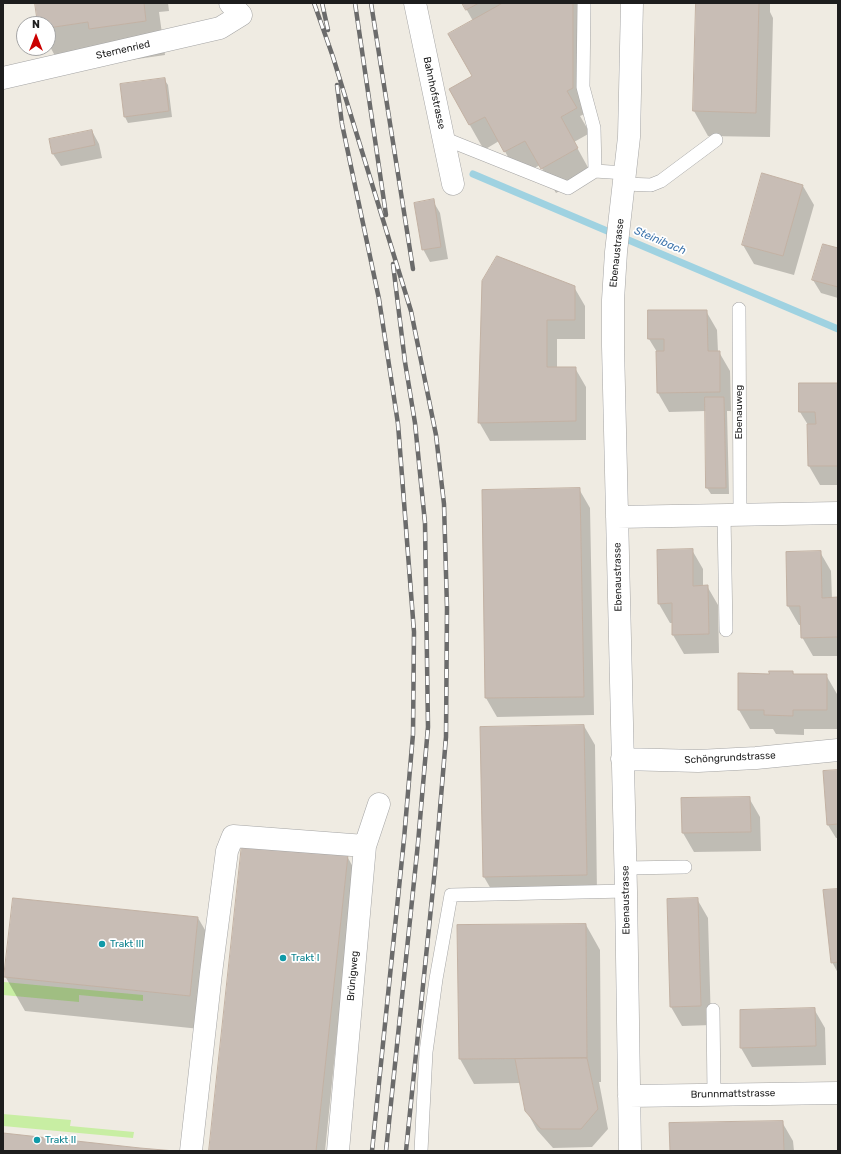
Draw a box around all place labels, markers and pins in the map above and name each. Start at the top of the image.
place label: Trakt III [110,938,144,950]
marker: Trakt III [97,939,107,949]
place label: Trakt I [291,952,319,964]
marker: Trakt I [278,953,288,963]
place label: Trakt II [45,1134,76,1146]
marker: Trakt II [32,1135,42,1145]

